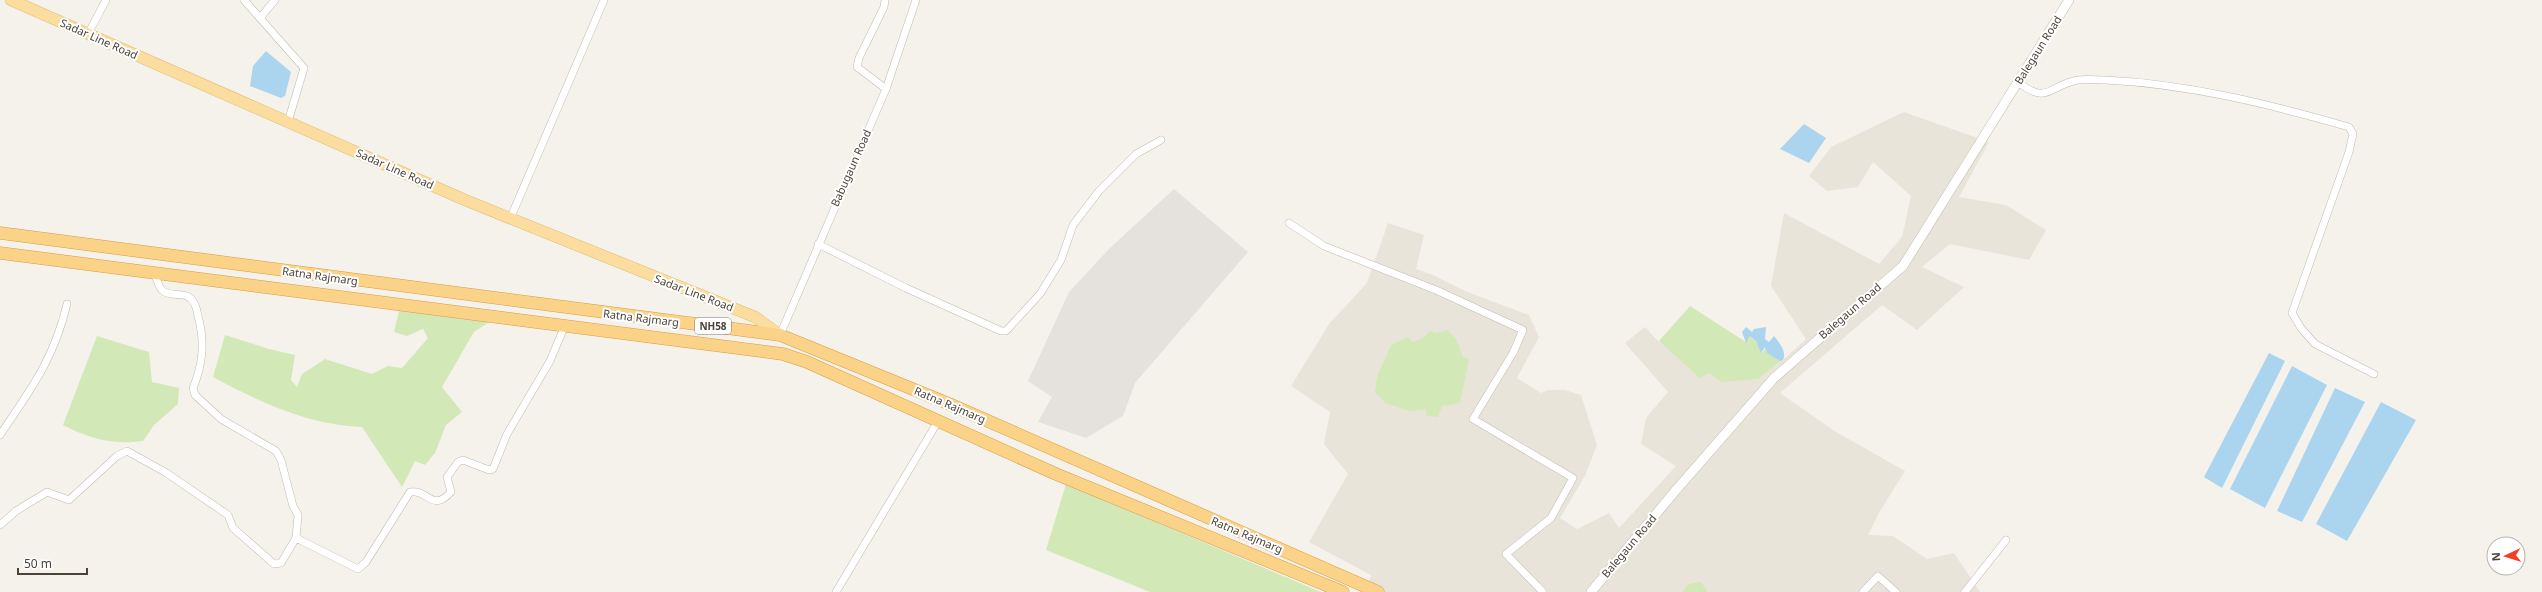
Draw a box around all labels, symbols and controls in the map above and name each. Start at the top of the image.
street label: Balegaun Road [2010,13,2065,87]
street label: Sadar Line Road [58,15,140,62]
street label: Babugaun Road [827,127,874,209]
street label: Sadar Line Road [354,145,436,192]
street label: Ratna Rajmarg [281,263,359,288]
street label: Sadar Line Road [653,271,736,314]
street label: Balegaun Road [1815,279,1884,342]
street label: Ratna Rajmarg [602,305,680,330]
road number: NH58 [695,318,731,334]
street label: Ratna Rajmarg [912,383,988,426]
street label: Balegaun Road [1598,511,1659,580]
street label: Ratna Rajmarg [1209,513,1285,556]
north arrow [2486,536,2526,576]
scale bar [18,550,87,576]
text: N [2488,552,2503,562]
text: 50 m [24,555,52,572]

